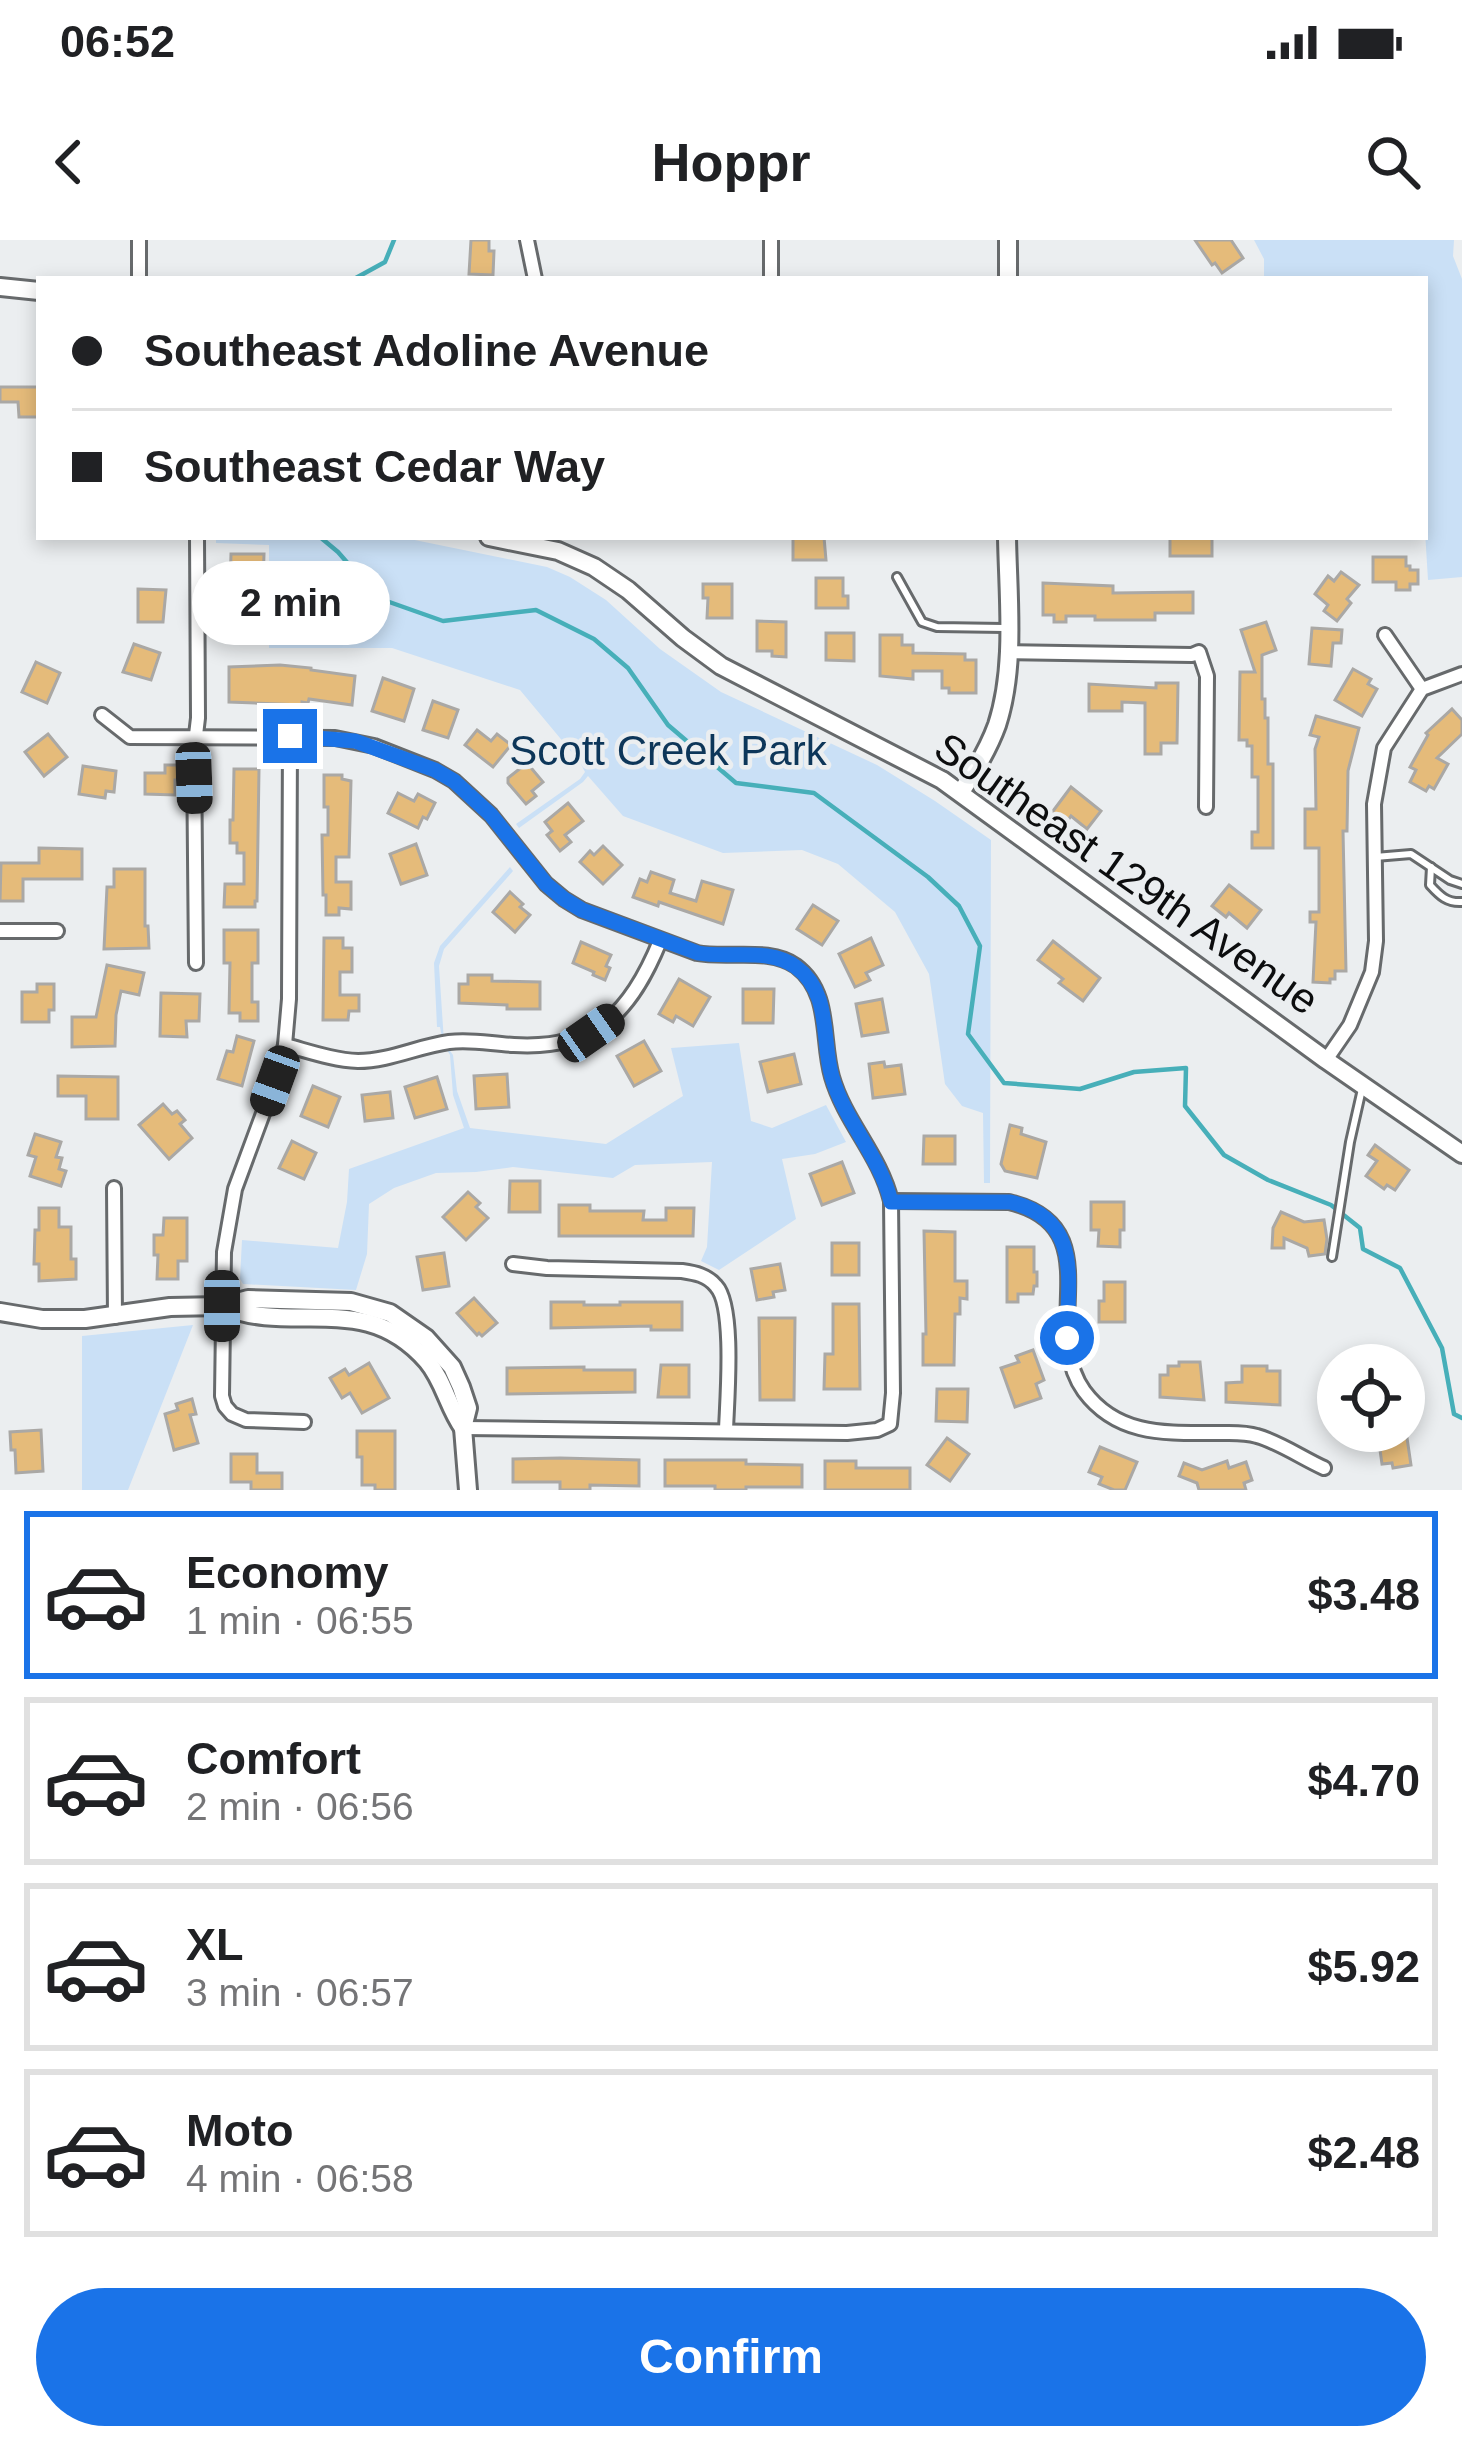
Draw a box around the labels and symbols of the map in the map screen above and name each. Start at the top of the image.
callout: 2 min [191,562,389,646]
route end [263,709,317,763]
street label: Southeast 129th Avenue [926,723,1327,1024]
park label: Scott Creek Park [509,727,828,774]
car [175,741,213,815]
car [551,998,631,1068]
car [246,1041,304,1121]
car [204,1270,240,1342]
route start [1040,1311,1094,1365]

